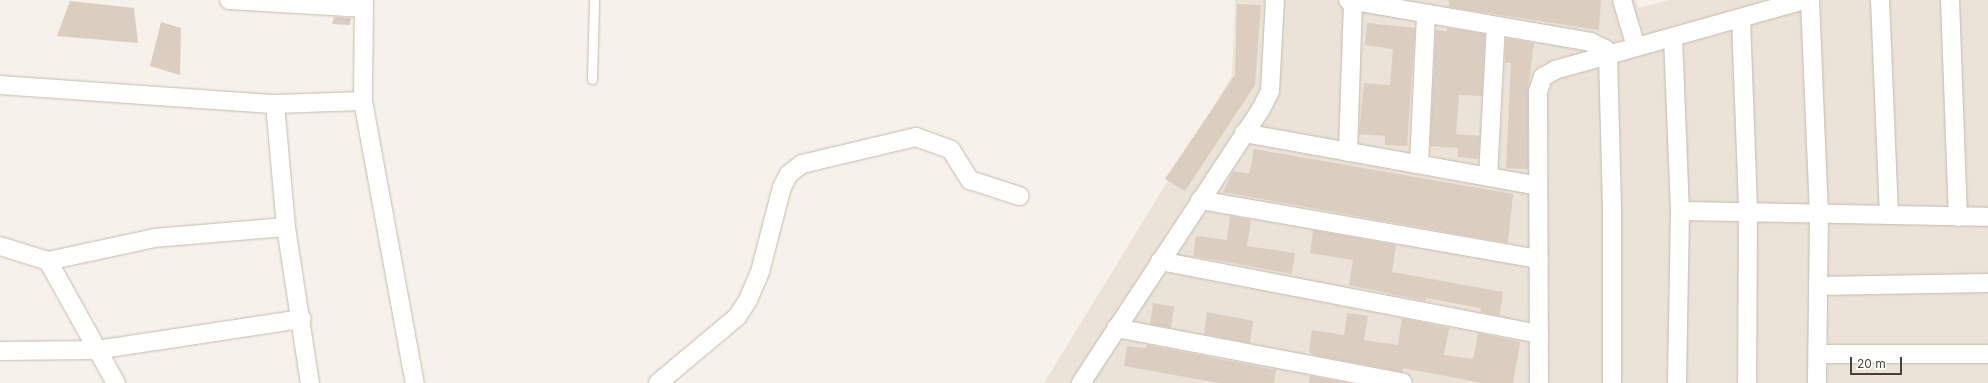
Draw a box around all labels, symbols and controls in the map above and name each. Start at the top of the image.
scale bar [1852,349,1904,375]
text: 20 m [1857,356,1886,371]

